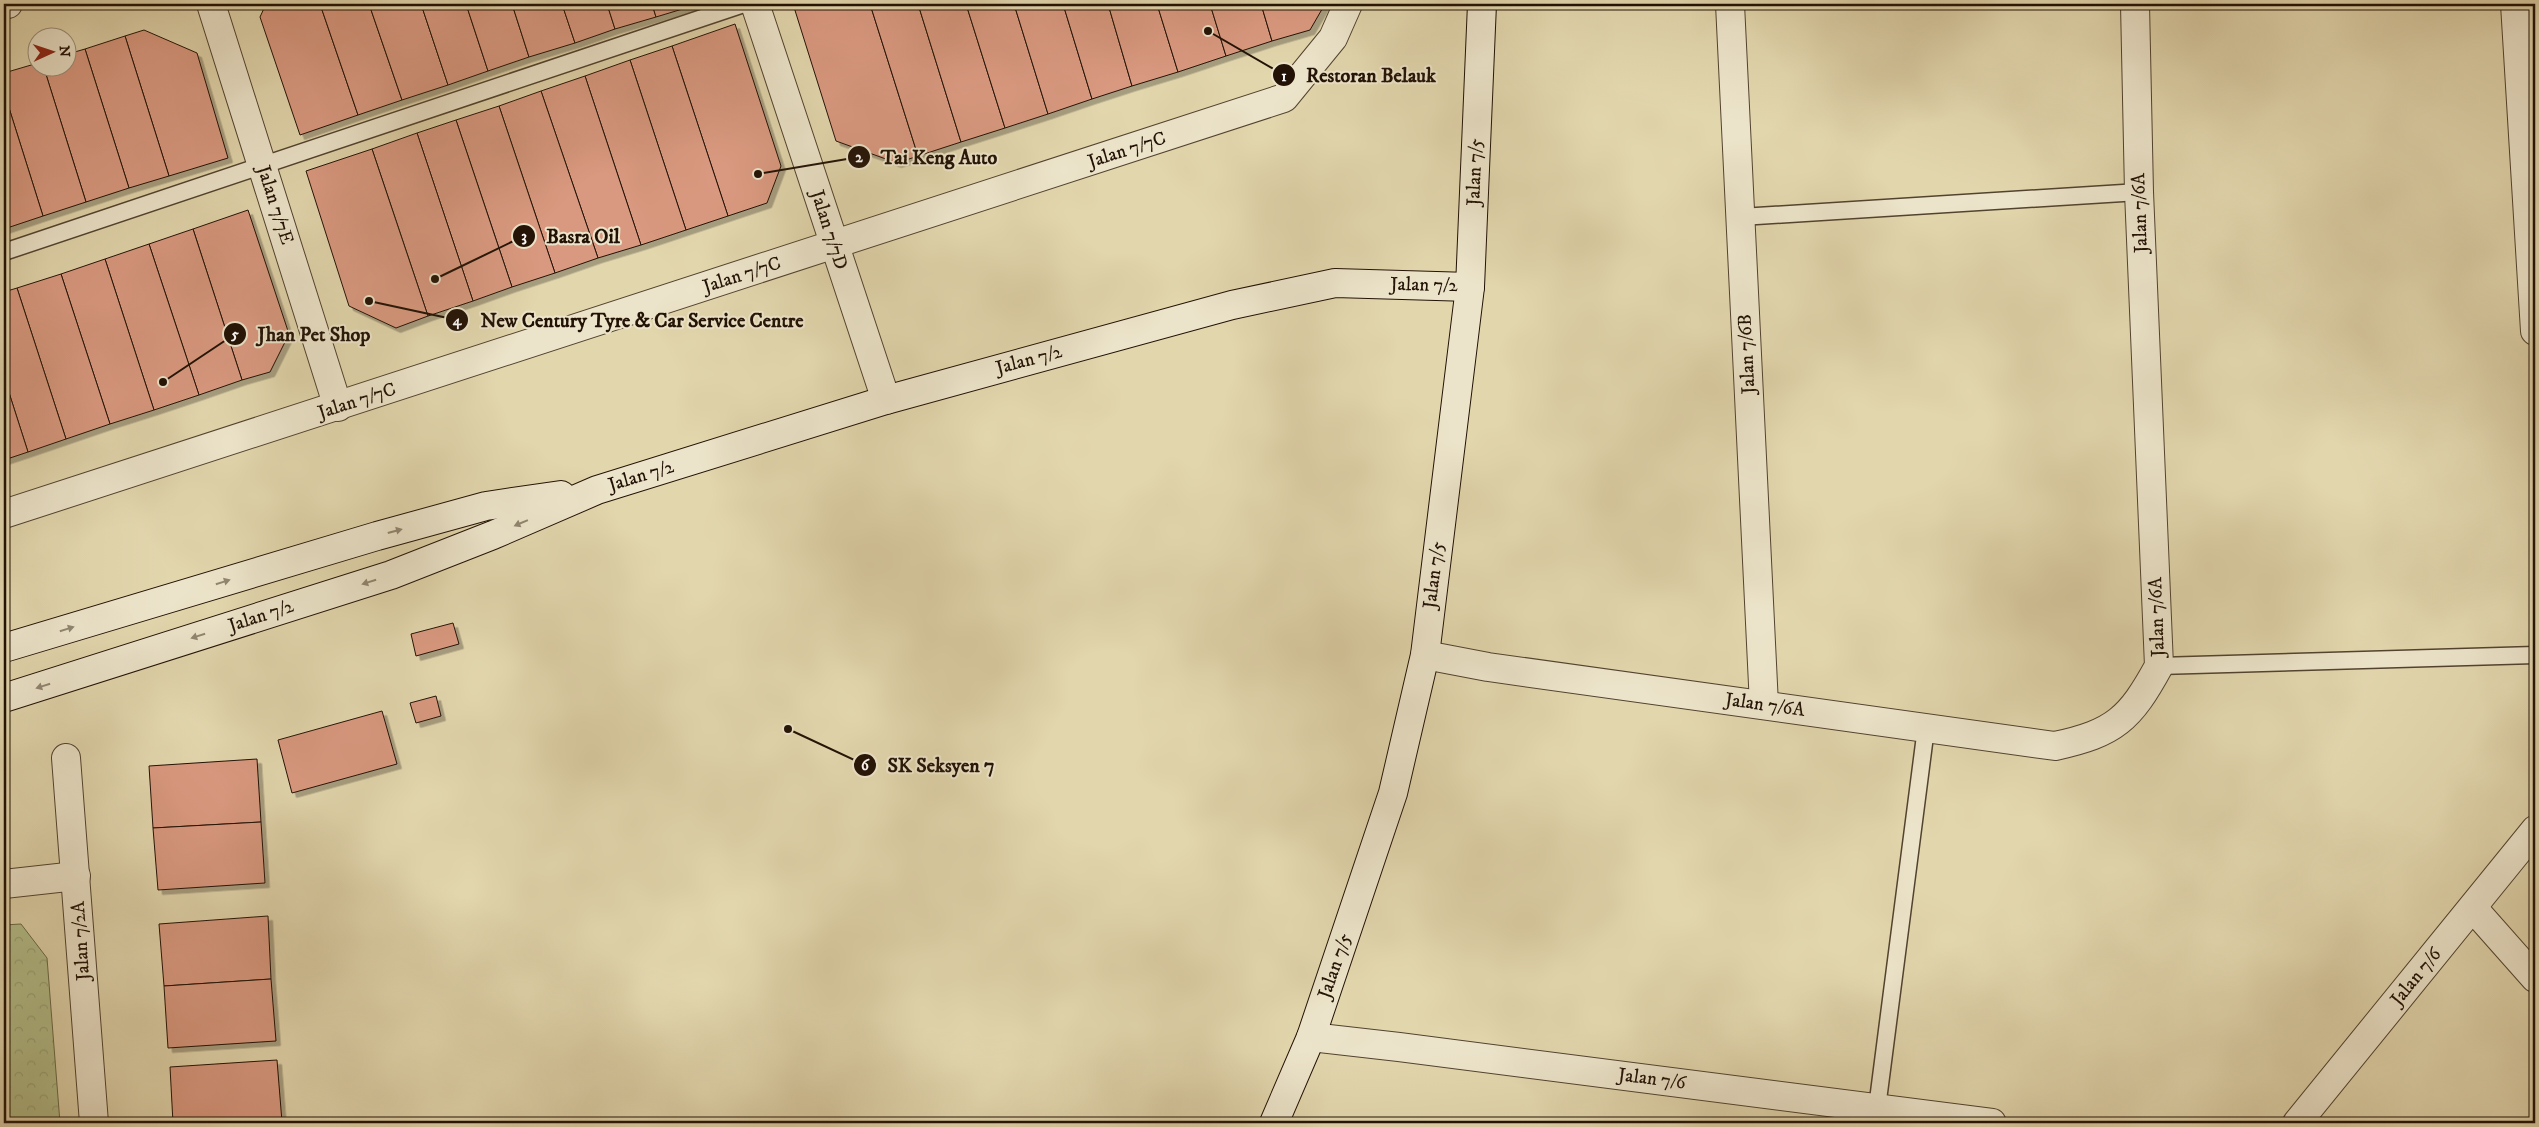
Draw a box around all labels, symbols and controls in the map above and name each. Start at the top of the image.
north arrow [28,28,78,78]
text: N [55,45,73,58]
callout: Restoran Belauk [1271,58,1446,93]
text: Restoran Belauk [1306,64,1437,89]
text: 1 [1281,67,1287,86]
street label: Jalan 7/7C [1083,127,1169,174]
street label: Jalan 7/5 [1462,137,1488,208]
callout: Tai Keng Auto [846,139,1007,174]
text: Tai Keng Auto [880,146,997,171]
text: 2 [855,148,863,167]
street label: Jalan 7/7E [251,161,299,247]
street label: Jalan 7/6A [2127,172,2153,255]
street label: Jalan 7/7D [805,185,853,273]
callout: Basra Oil [512,218,630,253]
text: Basra Oil [546,225,621,250]
text: 3 [521,227,527,246]
street label: Jalan 7/7C [698,252,784,299]
street label: Jalan 7/2 [1388,273,1459,297]
callout: New Century Tyre & Car Service Centre [445,302,813,337]
text: New Century Tyre & Car Service Centre [480,309,804,334]
text: 4 [452,311,463,330]
street label: Jalan 7/6B [1733,313,1761,397]
callout: Jhan Pet Shop [222,317,380,352]
text: Jhan Pet Shop [256,323,370,348]
text: 5 [230,325,239,344]
street label: Jalan 7/2 [992,340,1065,380]
street label: Jalan 7/7C [313,378,399,425]
street label: Jalan 7/2 [603,455,677,497]
one-way arrow [514,520,528,528]
one-way arrow [388,526,403,534]
street label: Jalan 7/5 [1418,540,1450,612]
street label: Jalan 7/6A [2144,576,2170,659]
one-way arrow [215,577,230,585]
one-way arrow [361,578,376,586]
street label: Jalan 7/2 [223,594,297,638]
one-way arrow [60,624,75,632]
one-way arrow [190,633,205,641]
one-way arrow [35,682,50,690]
street label: Jalan 7/6A [1722,688,1807,722]
callout: SK Seksyen 7 [853,748,1005,783]
text: SK Seksyen 7 [887,754,995,779]
text: 6 [861,756,870,775]
street label: Jalan 7/2A [67,900,95,983]
street label: Jalan 7/5 [1312,930,1357,1004]
street label: Jalan 7/6 [2384,942,2447,1012]
street label: Jalan 7/6 [1615,1063,1688,1095]

